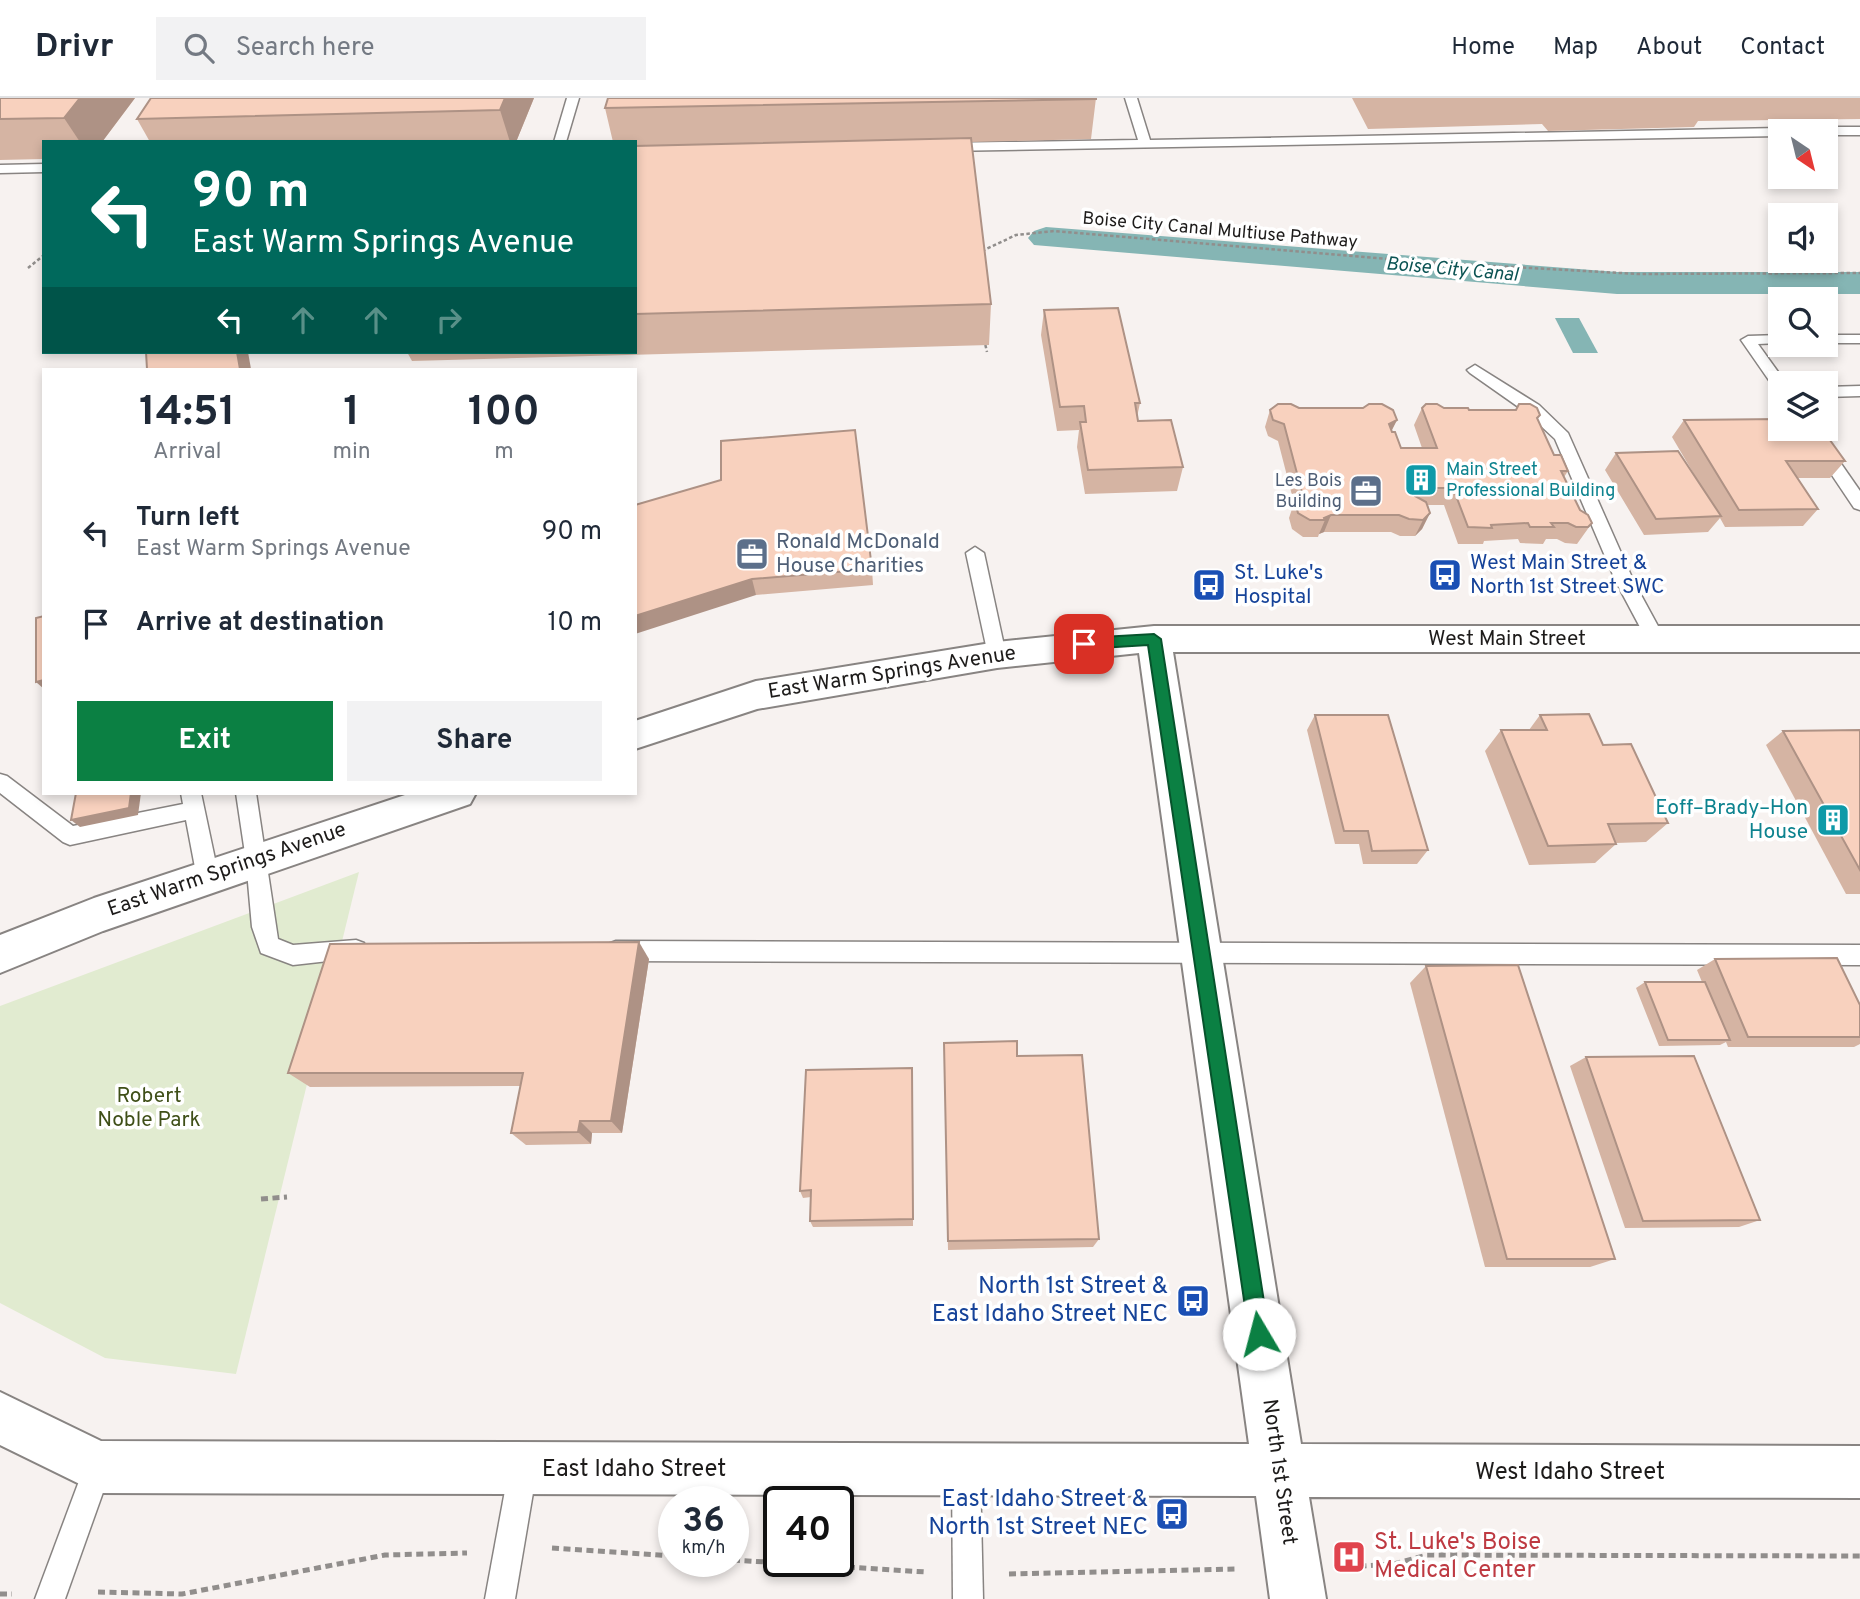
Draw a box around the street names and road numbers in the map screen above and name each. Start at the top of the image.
street label: Boise City Canal Multiuse Pathway [1081,208,1359,254]
street label: West Main Street [1428,626,1586,653]
street label: East Warm Springs Avenue [766,640,1018,706]
street label: East Warm Springs Avenue [104,816,350,924]
street label: North 1st Street [1255,1397,1303,1547]
street label: East Idaho Street [542,1455,726,1485]
street label: West Idaho Street [1475,1458,1665,1488]

